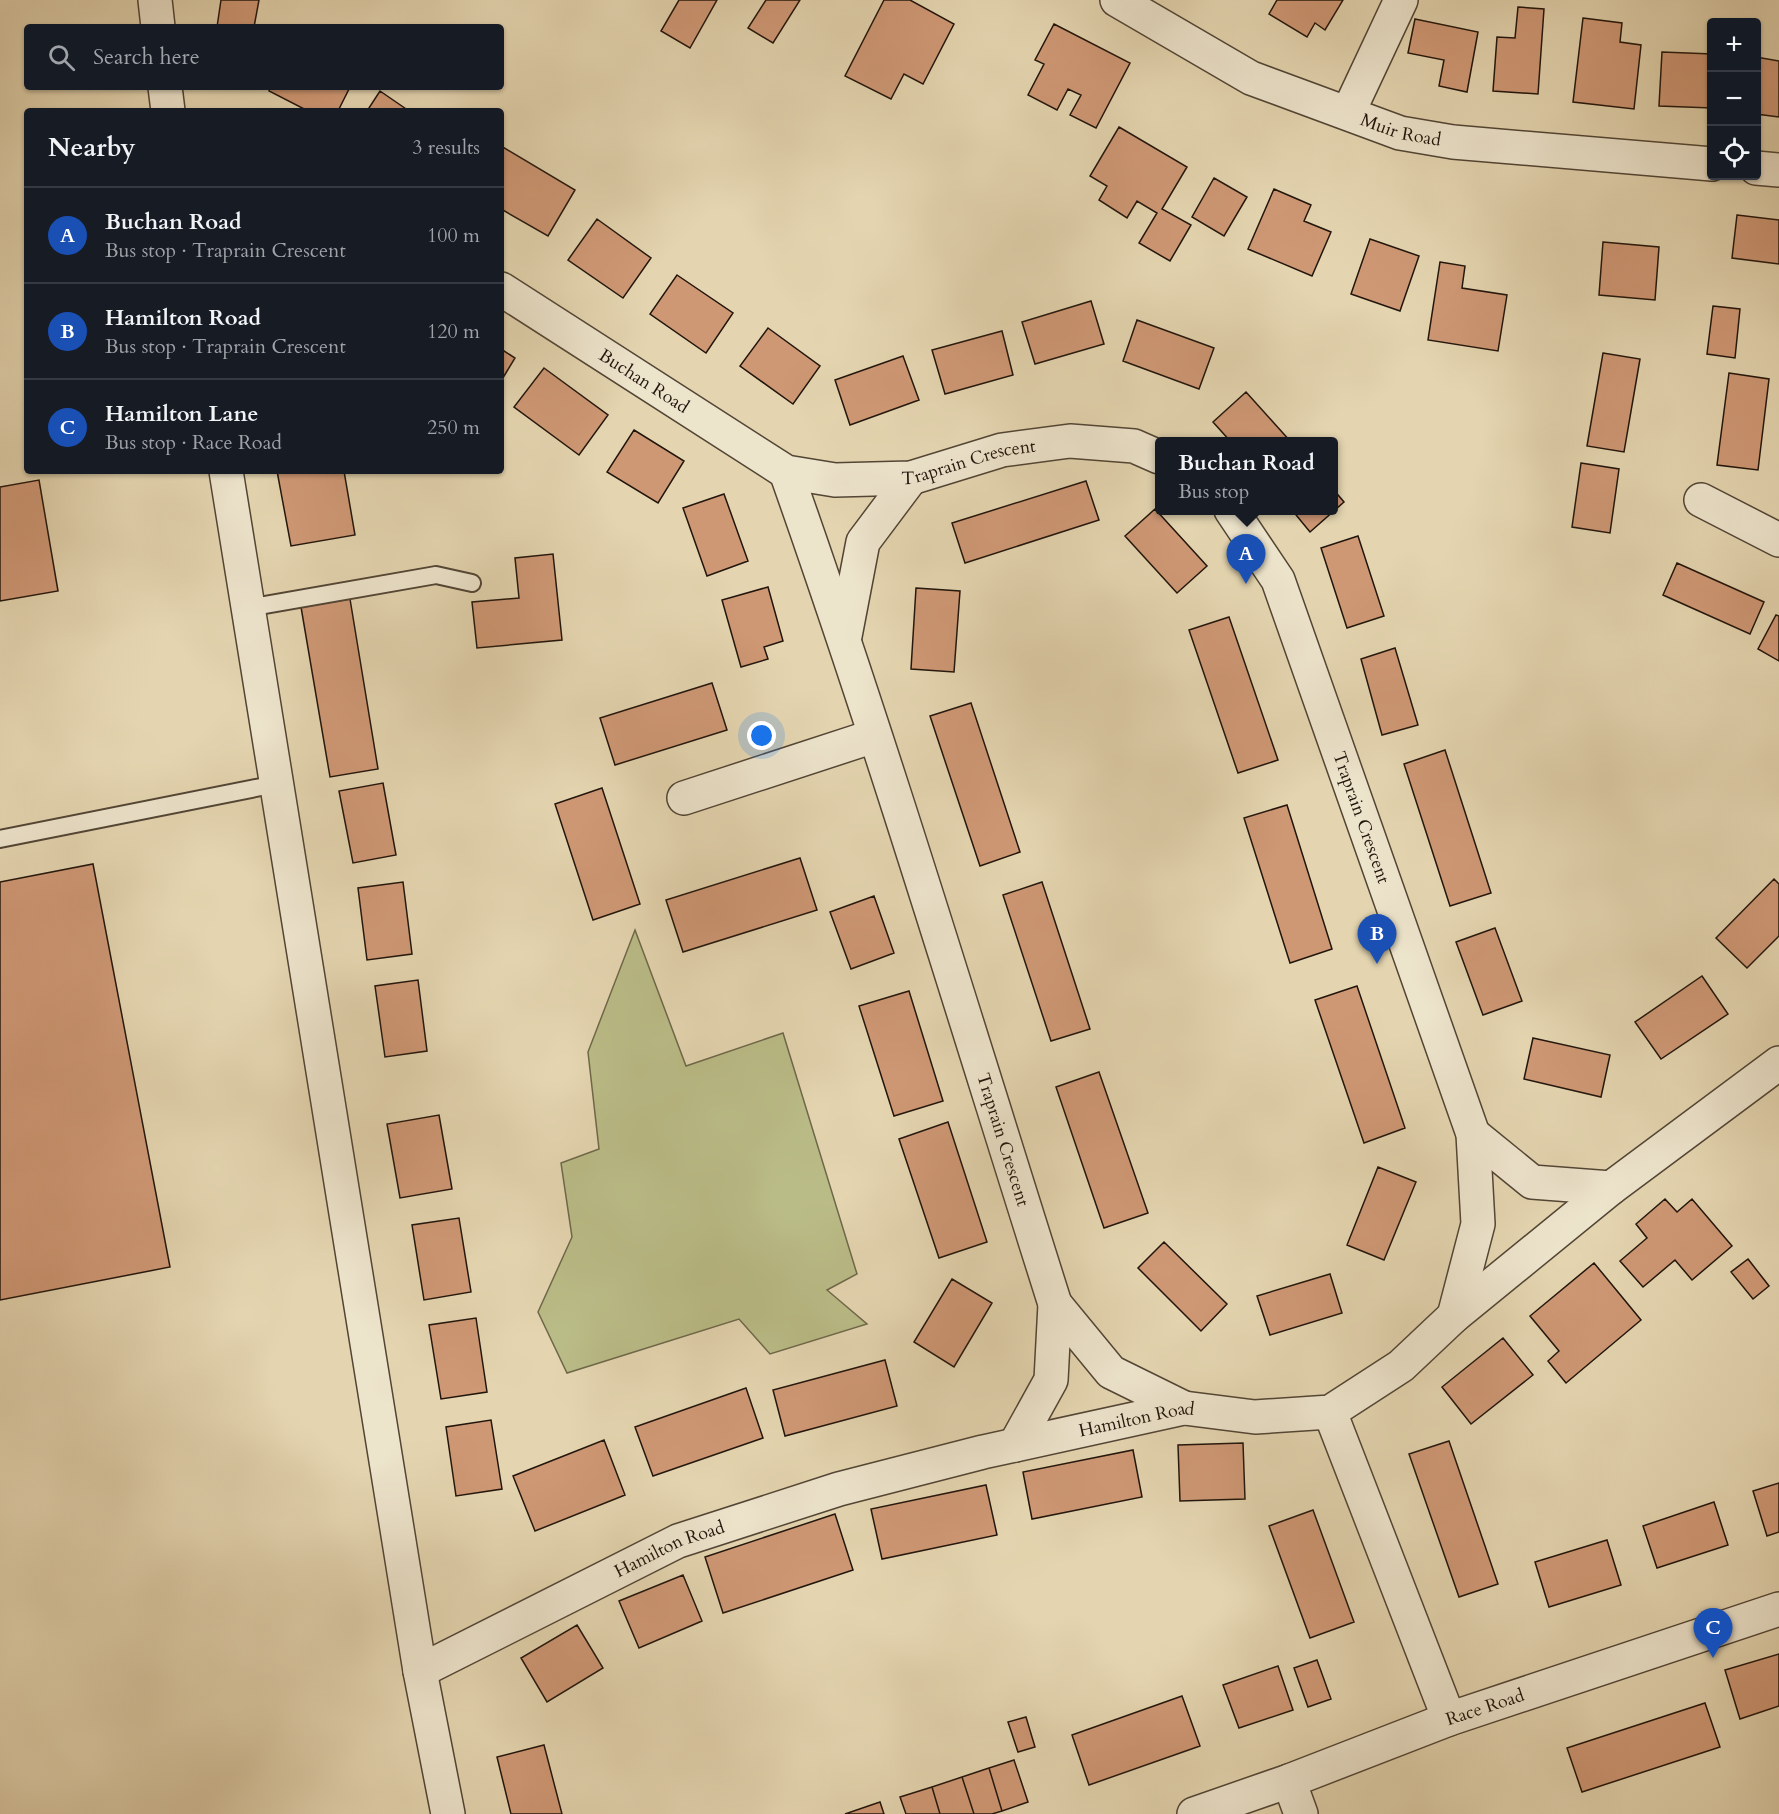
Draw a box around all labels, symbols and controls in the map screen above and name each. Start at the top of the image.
map controls [1707,18,1761,180]
button: + [1707,18,1761,72]
search box [24,24,504,90]
icon: search [45,41,78,74]
text: Search here [93,42,200,72]
button: − [1707,72,1761,126]
street label: Muir Road [1357,107,1443,152]
button: locate [1707,126,1761,180]
text: Nearby [48,130,136,165]
text: 3 results [412,134,480,161]
text: Buchan Road [105,207,242,237]
text: A [60,222,75,249]
text: 100 m [427,222,480,249]
text: Bus stop · Traprain Crescent [105,237,346,264]
text: Hamilton Road [105,303,261,333]
text: B [60,318,75,345]
text: 120 m [427,318,480,345]
text: Bus stop · Traprain Crescent [105,333,346,360]
street label: Buchan Road [594,343,694,419]
text: Hamilton Lane [105,399,259,429]
text: C [60,414,75,441]
text: 250 m [427,414,480,441]
text: Bus stop · Race Road [105,429,282,456]
street label: Traprain Crescent [901,433,1037,491]
popup [1155,437,1338,515]
text: Buchan Road [1178,448,1315,478]
text: Bus stop [1178,478,1249,505]
pin: A [1226,534,1266,584]
your location [747,721,776,750]
street label: Traprain Crescent [1327,748,1396,887]
pin: B [1358,914,1396,964]
street label: Traprain Crescent [971,1070,1036,1210]
street label: Hamilton Road [1076,1396,1196,1443]
street label: Hamilton Road [610,1514,728,1584]
pin: C [1694,1608,1732,1658]
street label: Race Road [1442,1682,1528,1732]

